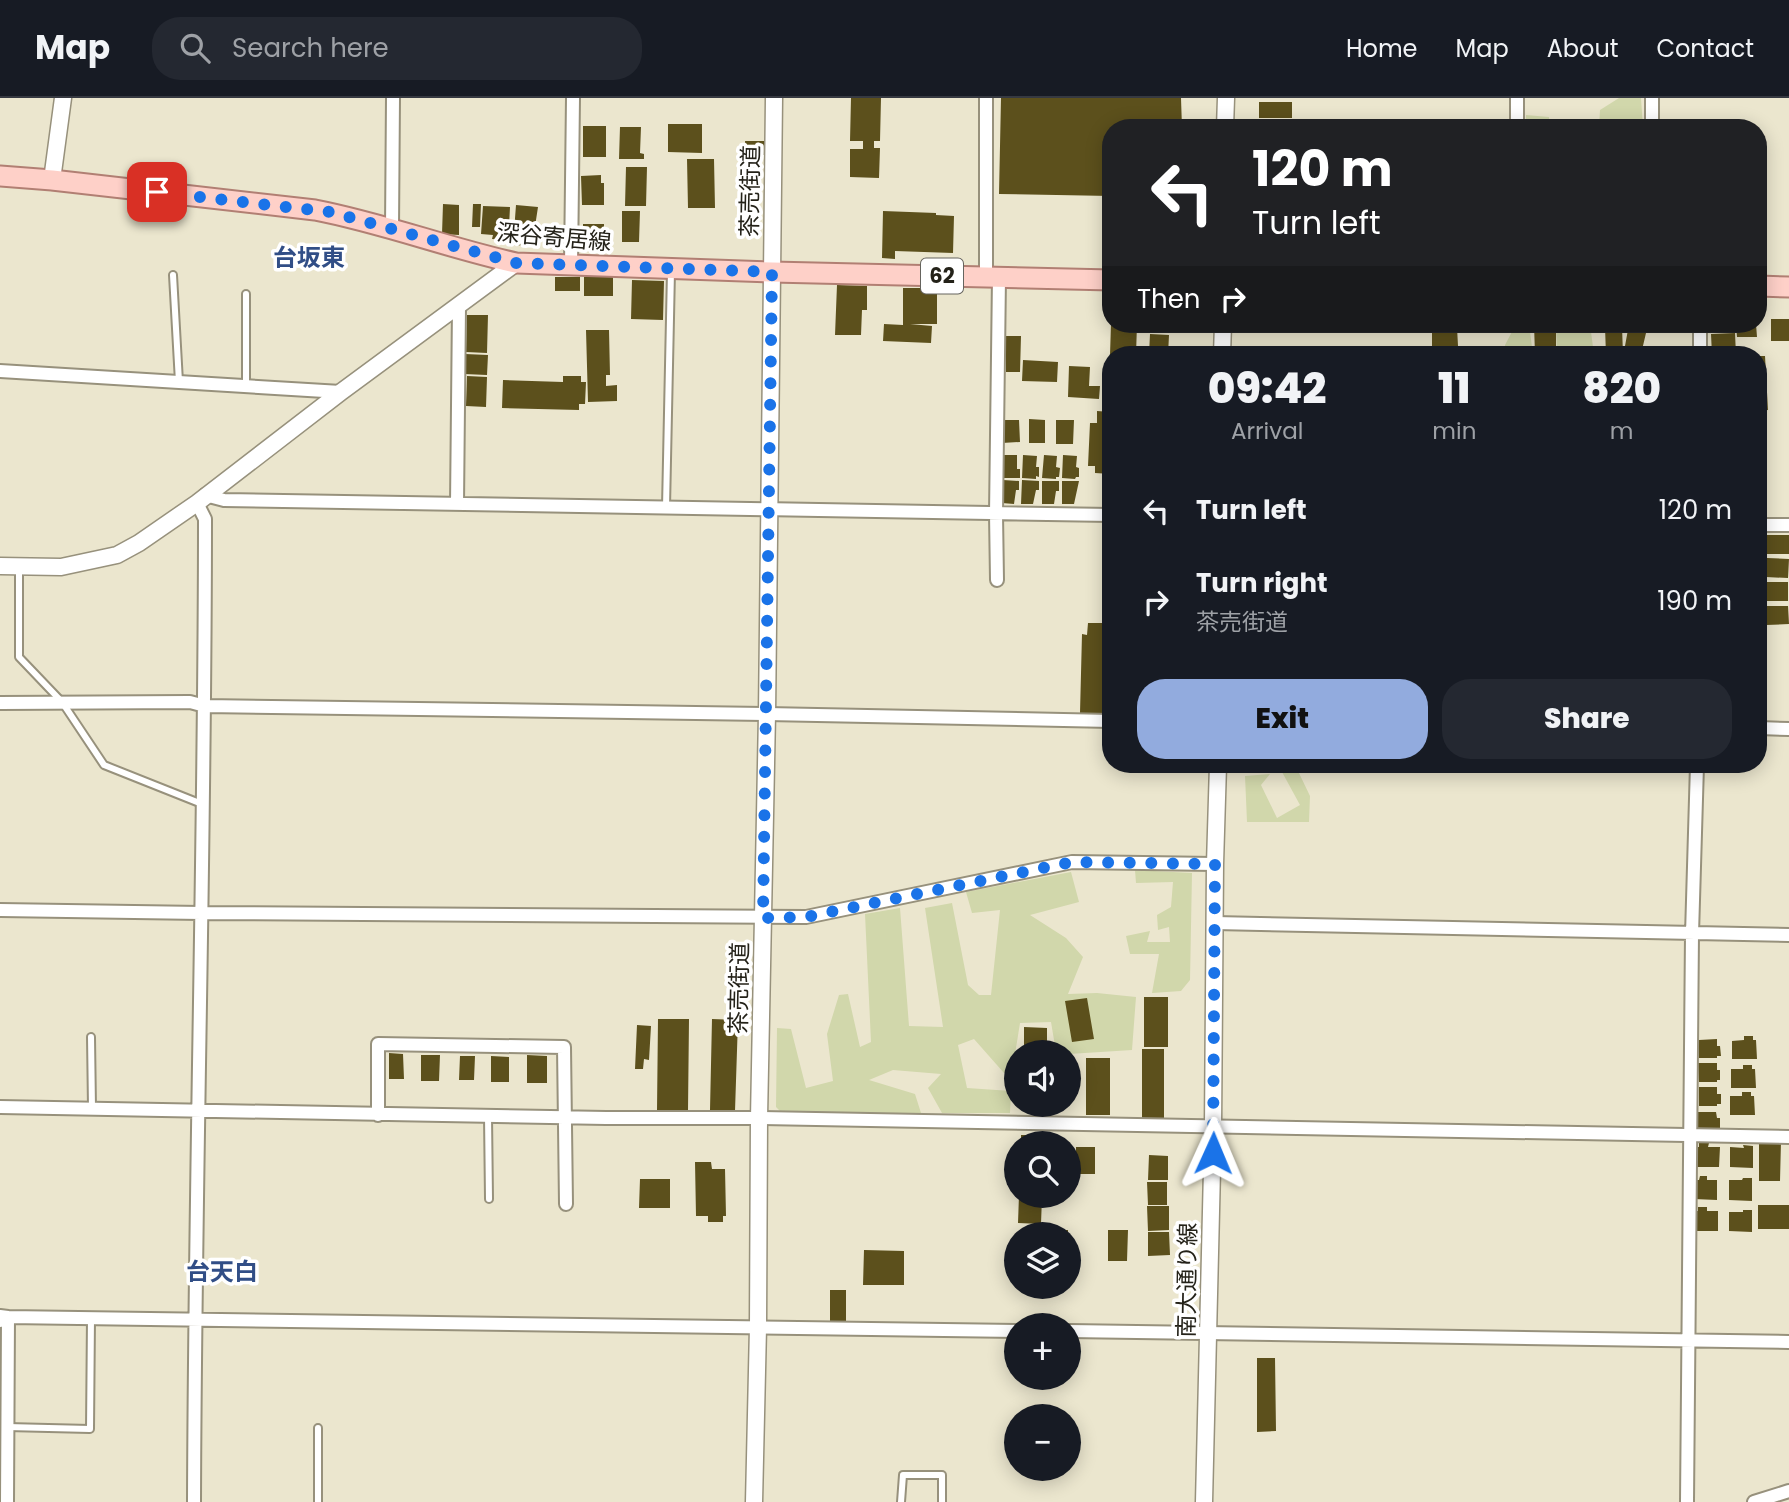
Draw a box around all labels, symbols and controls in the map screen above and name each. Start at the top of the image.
search box [152,17,642,80]
text: Map [35,24,110,71]
icon: search [176,29,214,67]
text: Search here [232,30,389,66]
text: Home [1346,32,1418,65]
text: Map [1456,32,1509,65]
text: About [1547,32,1618,65]
text: Contact [1656,32,1754,65]
text: 120 m [1252,135,1393,203]
street label: 茶売街道 [733,145,767,237]
icon: left [1137,147,1228,238]
pin [127,162,187,222]
icon: arrive [138,173,176,211]
text: Turn left [1252,200,1381,245]
street label: 深谷寄居線 [495,216,613,258]
district label: 台坂東 [273,241,345,274]
road number: 62 [921,258,963,294]
icon: right [1214,280,1252,318]
text: Then [1137,281,1200,317]
text: 09:42 [1208,359,1326,418]
text: 11 [1438,359,1471,418]
text: 820 [1582,359,1661,418]
text: Arrival [1231,415,1303,447]
text: min [1432,415,1476,447]
text: m [1610,415,1634,447]
icon: left [1137,492,1175,530]
text: Turn left [1196,492,1307,528]
text: 120 m [1659,492,1732,528]
text: Turn right [1196,565,1328,601]
icon: right [1137,583,1175,621]
text: 190 m [1657,583,1732,619]
text: 茶売街道 [1196,606,1288,638]
button: Exit [1137,679,1428,759]
button: Share [1442,679,1732,759]
street label: 茶売街道 [722,942,756,1034]
map controls [1004,1040,1081,1481]
button: sound [1004,1040,1081,1117]
position arrow [1176,1116,1250,1190]
button: search [1004,1131,1081,1208]
button: layers [1004,1222,1081,1299]
street label: 南大通り線 [1170,1222,1204,1338]
district label: 台天白 [186,1255,258,1288]
button: + [1004,1313,1081,1390]
button: − [1004,1404,1081,1481]

